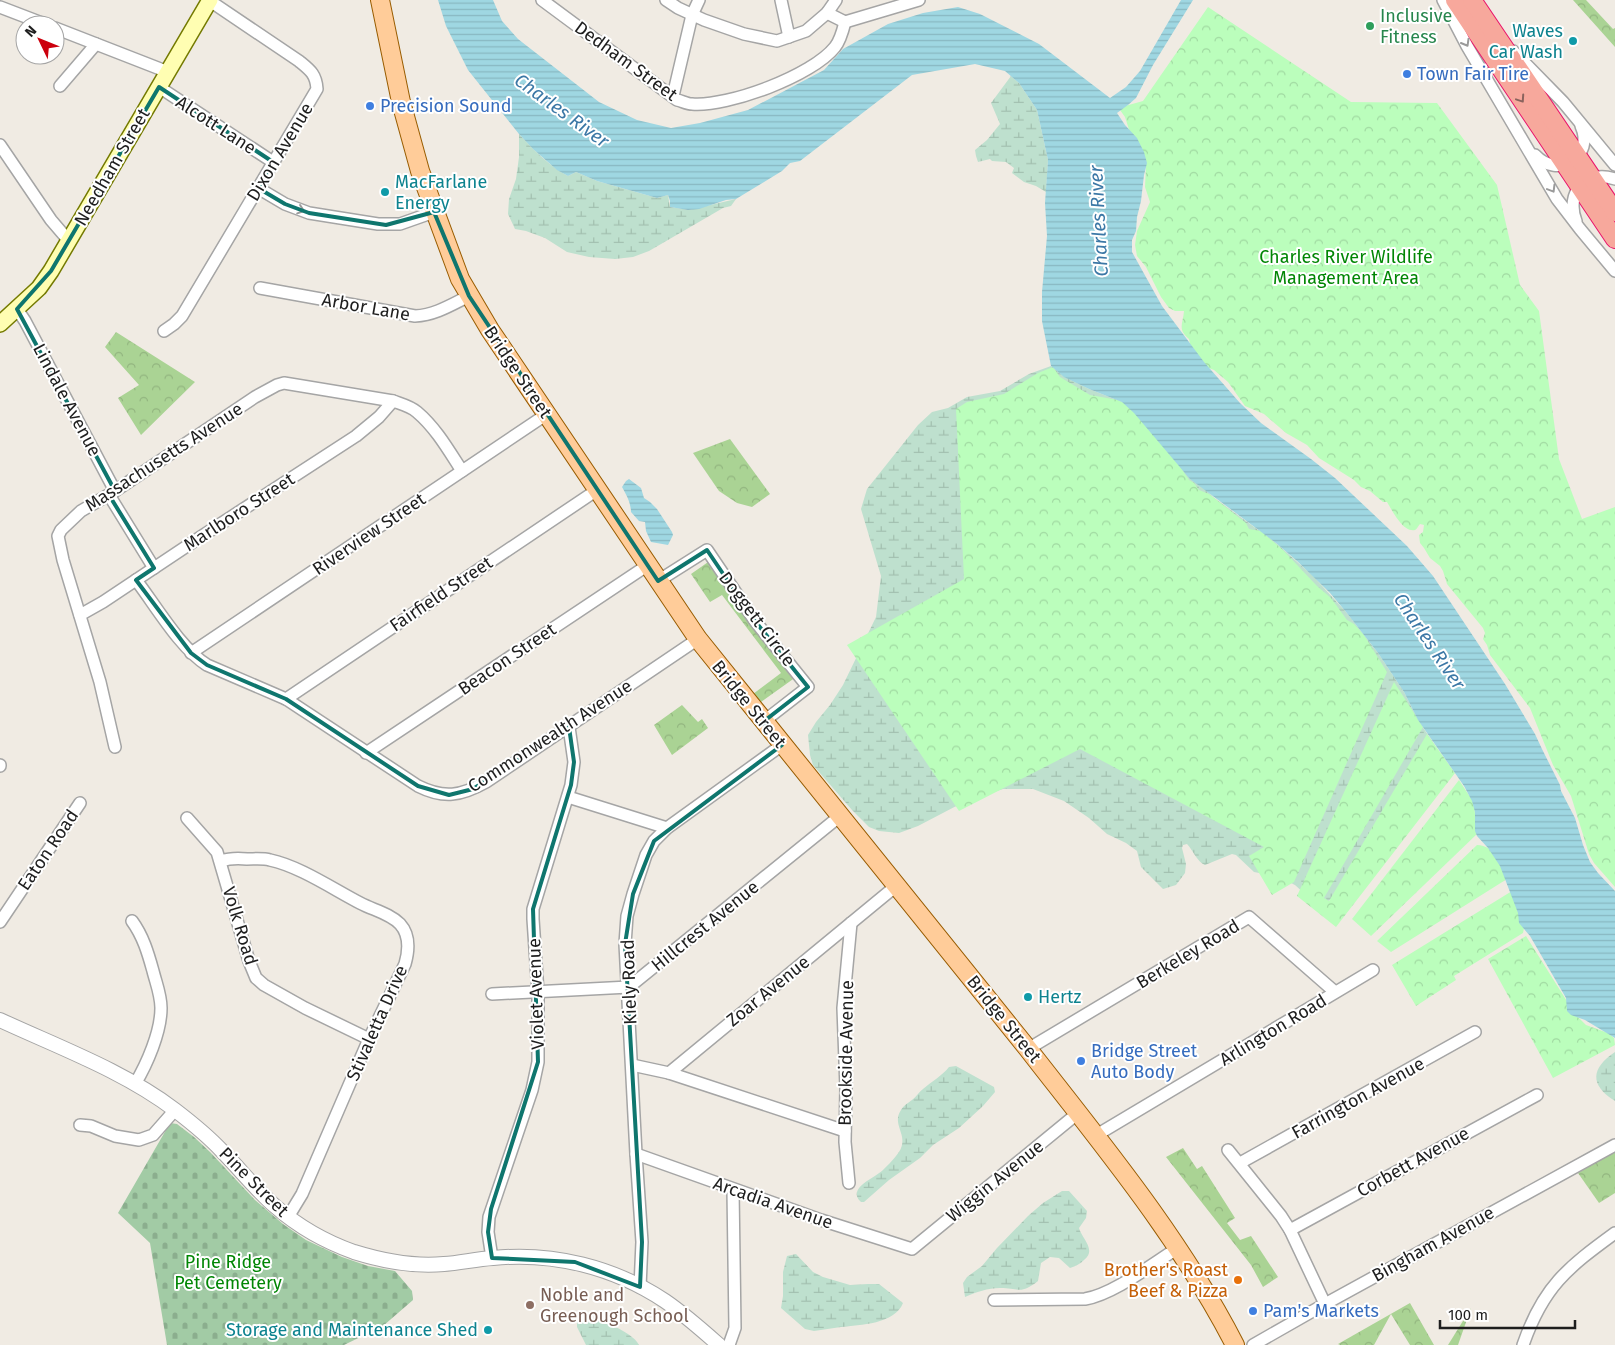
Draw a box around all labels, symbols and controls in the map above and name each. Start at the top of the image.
place label: Inclusive Fitness [1380,5,1452,48]
north arrow [15,15,65,65]
street label: Dedham Street [570,16,682,106]
marker: Inclusive Fitness [1364,20,1376,32]
place label: Waves Car Wash [1489,20,1563,63]
text: N [21,22,40,41]
marker: Waves Car Wash [1567,35,1579,47]
one-way arrow [1459,38,1469,47]
place label: Town Fair Tire [1417,63,1529,85]
water label: Charles River [510,68,614,153]
marker: Town Fair Tire [1401,68,1413,80]
street label: Alcott Lane [172,91,260,159]
one-way arrow [1515,93,1524,102]
place label: Precision Sound [380,95,511,117]
street label: Dixon Avenue [242,99,318,205]
marker: Precision Sound [364,100,376,112]
street label: Needham Street [69,104,155,230]
water label: Charles River [1084,164,1113,277]
place label: MacFarlane Energy [395,171,487,214]
one-way arrow [1545,184,1555,193]
marker: MacFarlane Energy [379,186,391,198]
one-way arrow [297,204,305,214]
park label: Charles River Wildlife Management Area [1259,246,1433,289]
street label: Arbor Lane [320,288,412,326]
street label: Bridge Street [479,322,557,423]
street label: Lindale Avenue [28,340,106,460]
street label: Massachusetts Avenue [81,398,247,516]
street label: Marlboro Street [179,468,299,556]
street label: Riverview Street [308,488,430,580]
street label: Fairfield Street [385,551,497,636]
street label: Doggett Circle [714,567,800,671]
water label: Charles River [1389,589,1471,694]
street label: Beacon Street [454,618,561,700]
street label: Bridge Street [707,656,791,753]
street label: Commonwealth Avenue [464,675,636,797]
street label: Eaton Road [13,805,83,895]
street label: Hillcrest Avenue [647,876,763,976]
street label: Volk Road [218,884,262,968]
street label: Berkeley Road [1132,915,1244,993]
street label: Violet Avenue [523,938,549,1050]
street label: Kiely Road [617,939,641,1025]
street label: Zoar Avenue [722,951,814,1031]
street label: Stivaletta Drive [342,962,412,1084]
street label: Bridge Street [962,971,1046,1068]
street label: Brookside Avenue [834,980,858,1126]
place label: Hertz [1038,986,1081,1008]
street label: Arlington Road [1215,989,1331,1071]
marker: Hertz [1022,991,1034,1003]
place label: Bridge Street Auto Body [1091,1040,1198,1083]
street label: Farrington Avenue [1288,1052,1428,1144]
marker: Bridge Street Auto Body [1075,1055,1087,1067]
street label: Corbett Avenue [1353,1122,1473,1202]
street label: Wiggin Avenue [942,1135,1048,1227]
street label: Pine Street [215,1143,294,1222]
street label: Arcadia Avenue [710,1172,836,1234]
street label: Bingham Avenue [1368,1201,1498,1287]
park label: Pine Ridge Pet Cemetery [174,1251,282,1294]
place label: Brother's Roast Beef & Pizza [1104,1259,1228,1302]
marker: Brother's Roast Beef & Pizza [1232,1274,1244,1286]
place label: Noble and Greenough School [540,1284,689,1327]
scale bar [1440,1298,1575,1330]
marker: Noble and Greenough School [524,1299,536,1311]
place label: Pam's Markets [1263,1300,1379,1322]
marker: Pam's Markets [1247,1305,1259,1317]
text: 100 m [1448,1306,1488,1324]
place label: Storage and Maintenance Shed [226,1319,478,1341]
marker: Storage and Maintenance Shed [482,1324,494,1336]

